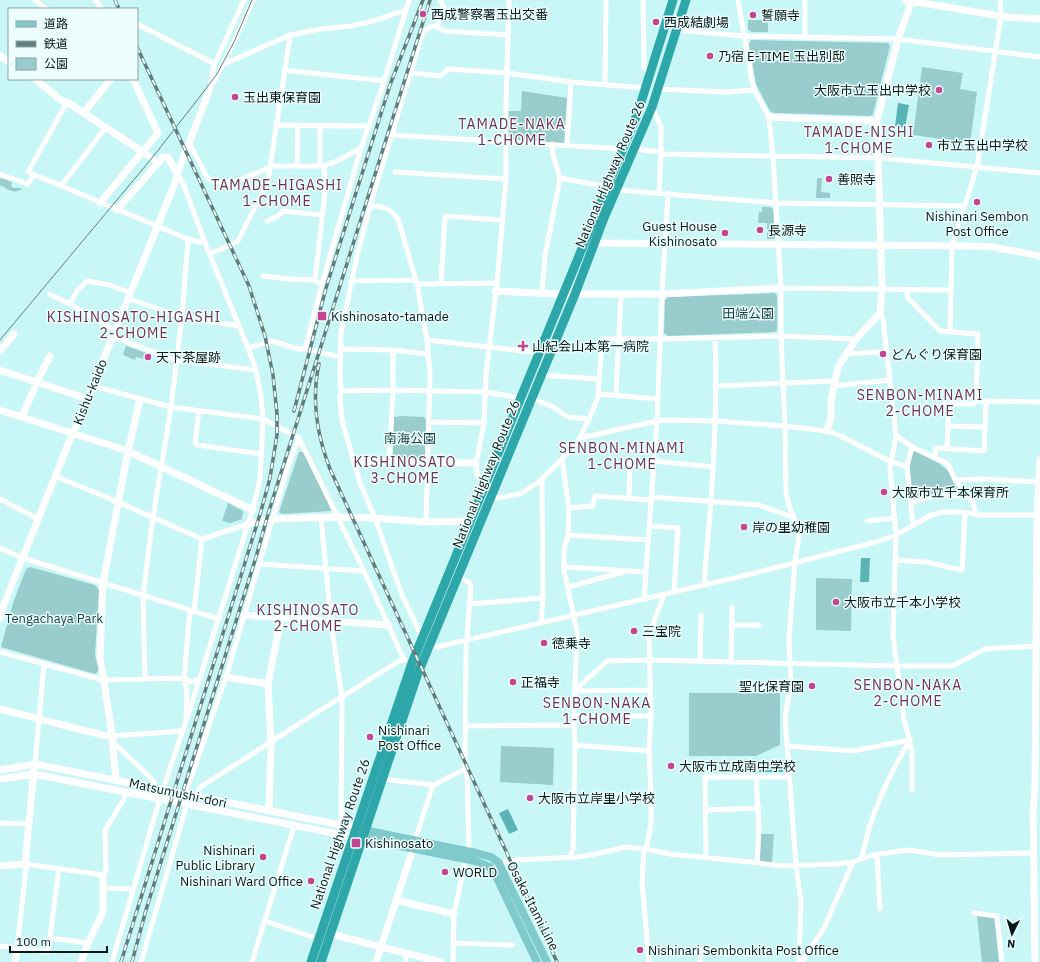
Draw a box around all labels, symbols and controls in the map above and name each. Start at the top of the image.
place label: 西成警察署玉出交番 [431,6,548,23]
place label: 誓願寺 [761,7,800,24]
legend [8,8,138,80]
marker: 西成警察署玉出交番 [418,9,428,19]
marker: 誓願寺 [748,10,758,20]
place label: 西成結劇場 [664,14,729,31]
text: 道路 [44,16,68,31]
marker: 西成結劇場 [651,17,661,27]
text: 鉄道 [44,36,68,51]
place label: 乃宿 E-TIME 玉出別邸 [718,48,845,65]
marker: 乃宿 E-TIME 玉出別邸 [705,51,715,61]
text: 公園 [44,56,68,71]
place label: 大阪市立玉出中学校 [814,82,931,99]
marker: 大阪市立玉出中学校 [934,85,944,95]
place label: 玉出東保育園 [243,89,321,106]
marker: 玉出東保育園 [230,92,240,102]
street label: National Highway Route 26 [571,98,649,250]
district label: TAMADE-NAKA 1-CHOME [458,115,566,149]
district label: TAMADE-NISHI 1-CHOME [804,123,914,157]
place label: 市立玉出中学校 [937,137,1028,154]
marker: 市立玉出中学校 [924,140,934,150]
place label: 善照寺 [837,171,876,188]
marker: 善照寺 [824,174,834,184]
district label: TAMADE-HIGASHI 1-CHOME [211,176,343,210]
marker: Nishinari Sembon Post Office [972,197,982,207]
place label: Nishinari Sembon Post Office [925,208,1029,240]
place label: Guest House Kishinosato [642,218,717,250]
place label: 長源寺 [768,222,807,239]
marker: 長源寺 [755,225,765,235]
marker: Guest House Kishinosato [720,228,730,238]
park label: 田端公園 [722,305,774,322]
district label: KISHINOSATO-HIGASHI 2-CHOME [47,308,221,342]
place label: Kishinosato-tamade [331,308,449,325]
marker: Kishinosato-tamade [316,310,328,322]
place label: 山紀会山本第一病院 [532,338,649,355]
marker: 山紀会山本第一病院 [517,340,529,352]
place label: どんぐり保育園 [891,346,982,363]
place label: 天下茶屋跡 [156,349,221,366]
marker: どんぐり保育園 [878,349,888,359]
marker: 天下茶屋跡 [143,352,153,362]
street label: Kishu-kaido [69,357,111,427]
district label: SENBON-MINAMI 2-CHOME [857,386,983,420]
street label: National Highway Route 26 [448,397,524,551]
park label: 南海公園 [384,430,436,447]
district label: SENBON-MINAMI 1-CHOME [559,439,685,473]
district label: KISHINOSATO 3-CHOME [354,453,456,487]
place label: 大阪市立千本保育所 [892,484,1009,501]
marker: 大阪市立千本保育所 [879,487,889,497]
place label: 岸の里幼稚園 [752,519,830,536]
marker: 岸の里幼稚園 [739,522,749,532]
place label: 大阪市立千本小学校 [844,594,961,611]
marker: 大阪市立千本小学校 [831,597,841,607]
district label: KISHINOSATO 2-CHOME [257,601,359,635]
park label: Tengachaya Park [5,610,103,627]
place label: 三宝院 [642,623,681,640]
marker: 三宝院 [629,626,639,636]
place label: 徳乗寺 [552,635,591,652]
marker: 徳乗寺 [539,638,549,648]
place label: 正福寺 [521,674,560,691]
district label: SENBON-NAKA 2-CHOME [854,676,962,710]
marker: 正福寺 [508,677,518,687]
place label: 聖化保育園 [739,678,804,695]
marker: 聖化保育園 [807,681,817,691]
district label: SENBON-NAKA 1-CHOME [543,694,651,728]
place label: Nishinari Post Office [378,722,441,754]
marker: Nishinari Post Office [365,732,375,742]
street label: National Highway Route 26 [306,756,374,912]
place label: 大阪市立成南中学校 [679,758,796,775]
marker: 大阪市立成南中学校 [666,761,676,771]
street label: Matsumushi-dori [128,774,228,812]
place label: 大阪市立岸里小学校 [538,790,655,807]
marker: 大阪市立岸里小学校 [525,793,535,803]
place label: Kishinosato [365,835,433,852]
marker: Kishinosato [350,837,362,849]
place label: Nishinari Public Library [175,842,255,874]
marker: Nishinari Public Library [258,852,268,862]
street label: Osaka Itami Line [503,859,563,953]
place label: WORLD [453,864,497,881]
marker: WORLD [440,867,450,877]
place label: Nishinari Ward Office [180,873,303,890]
marker: Nishinari Ward Office [306,876,316,886]
north arrow [992,914,1032,954]
scale bar [10,928,107,954]
text: 100 m [16,934,51,949]
text: N [1007,937,1016,951]
place label: Nishinari Sembonkita Post Office [648,942,839,959]
marker: Nishinari Sembonkita Post Office [635,945,645,955]

